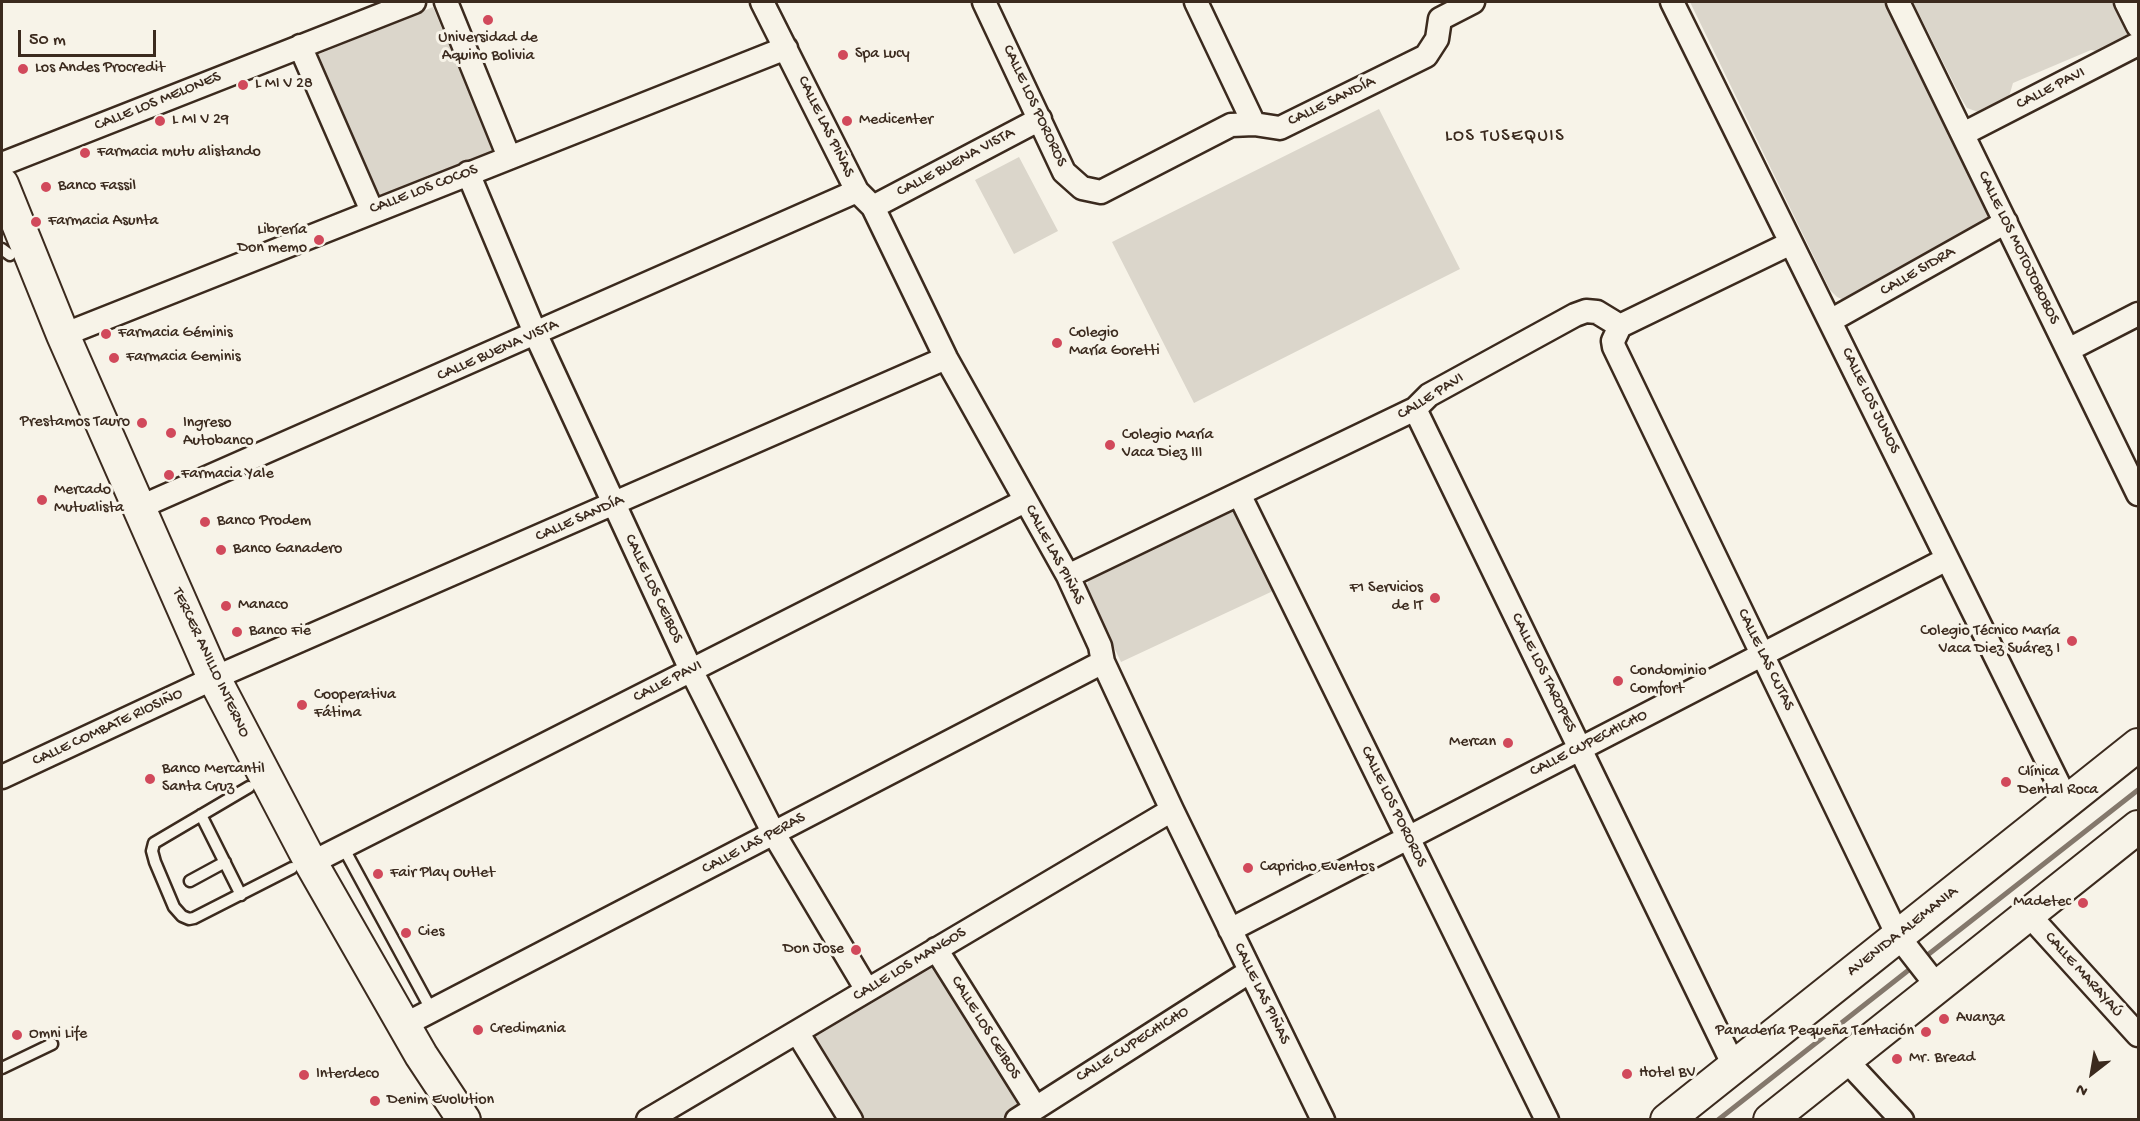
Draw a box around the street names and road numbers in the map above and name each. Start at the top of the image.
street label: CALLE LOS POROROS [997,42,1071,170]
street label: CALLE PAVI [2013,64,2089,114]
street label: CALLE LOS MELONES [92,68,224,136]
street label: CALLE LAS PIÑAS [792,73,858,181]
street label: CALLE SANDÍA [1285,73,1379,131]
street label: CALLE BUENA VISTA [894,124,1018,202]
street label: CALLE LOS COCOS [367,161,481,219]
street label: CALLE LOS MOTOJOBOBOS [1973,168,2063,328]
street label: CALLE SIDRA [1877,243,1959,301]
street label: CALLE BUENA VISTA [435,316,561,386]
street label: CALLE LOS JUNOS [1836,345,1904,457]
street label: CALLE PAVI [1394,369,1468,425]
street label: CALLE SANDÍA [533,491,627,547]
street label: CALLE LAS PIÑAS [1020,502,1088,608]
street label: CALLE LOS CEIBOS [619,531,687,647]
street label: TERCER ANILLO INTERNO [167,585,253,741]
street label: CALLE LAS CUTAS [1732,606,1798,714]
street label: CALLE LOS TAROPES [1506,610,1580,736]
street label: CALLE PAVI [630,657,706,707]
street label: CALLE COMBATE RIOSIÑO [30,685,186,771]
street label: CALLE CUPECHICHO [1527,706,1651,782]
street label: CALLE LOS POROROS [1355,743,1431,871]
street label: CALLE LAS PERAS [699,809,809,879]
street label: AVENIDA ALEMANIA [1844,883,1962,981]
street label: CALLE LOS MANGOS [850,924,970,1006]
street label: CALLE MARAYAÚ [2040,928,2126,1022]
street label: CALLE LAS PIÑAS [1228,940,1294,1048]
street label: CALLE LOS CEIBOS [946,973,1024,1083]
street label: CALLE CUPECHICHO [1073,1003,1193,1087]

